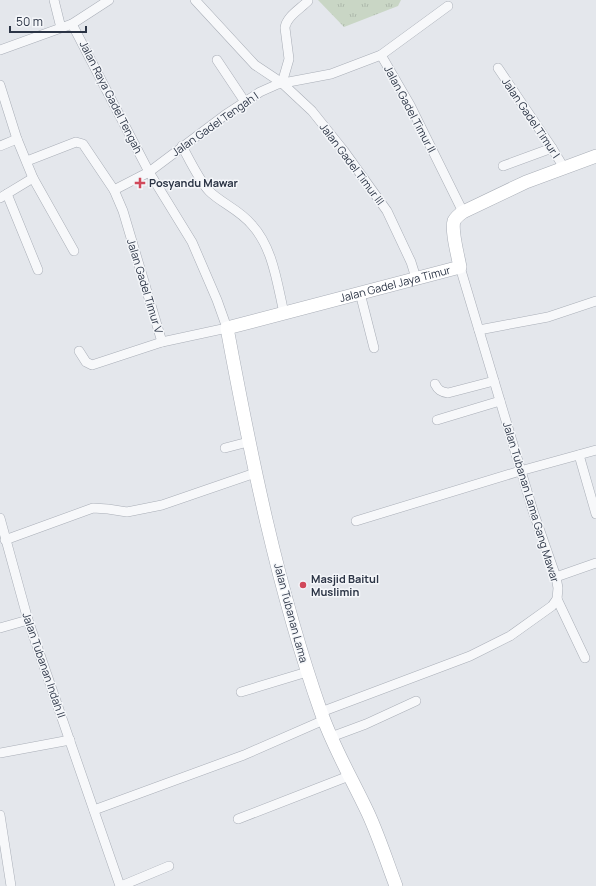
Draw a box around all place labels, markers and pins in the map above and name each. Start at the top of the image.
place label: Posyandu Mawar [149,175,239,190]
marker: Posyandu Mawar [134,177,146,189]
place label: Masjid Baitul Muslimin [311,571,379,599]
marker: Masjid Baitul Muslimin [298,580,308,590]

